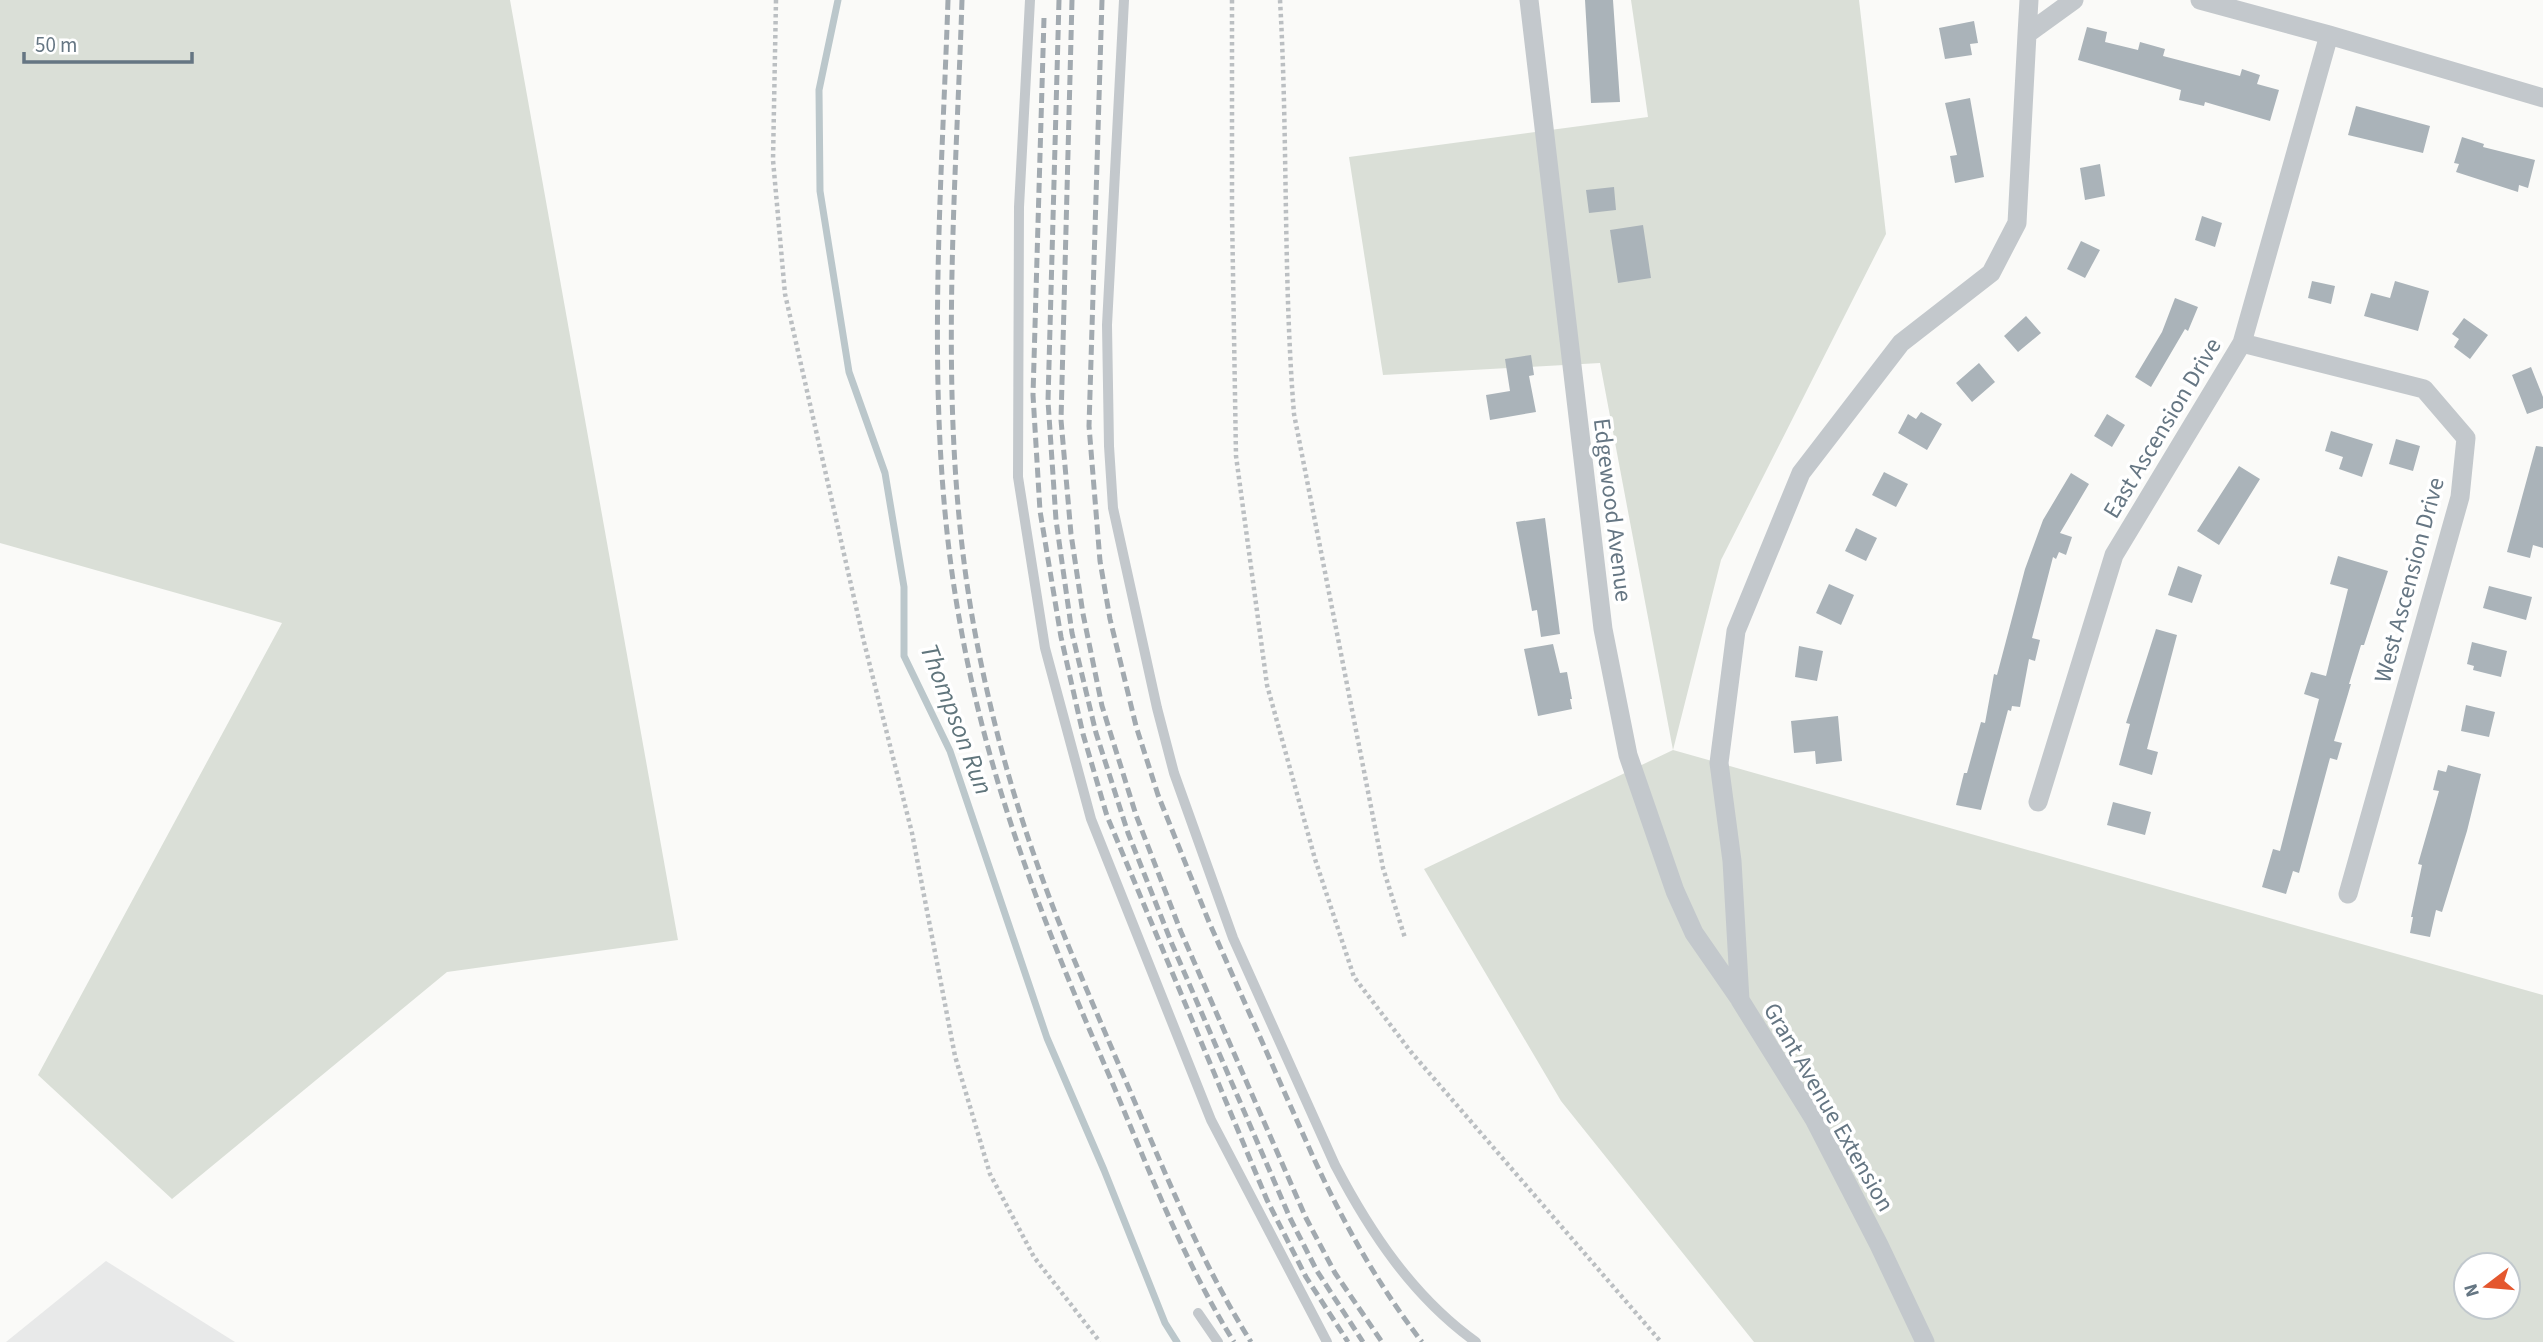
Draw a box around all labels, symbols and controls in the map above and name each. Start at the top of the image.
scale bar [24,21,192,65]
text: 50 m [35,30,77,60]
street label: East Ascension Drive [2095,331,2230,525]
street label: Edgewood Avenue [1584,416,1641,604]
street label: West Ascension Drive [2365,474,2454,687]
water label: Thompson Run [911,638,1002,800]
street label: Grant Avenue Extension [1754,996,1903,1218]
north arrow [2452,1251,2522,1321]
text: N [2457,1280,2487,1300]

